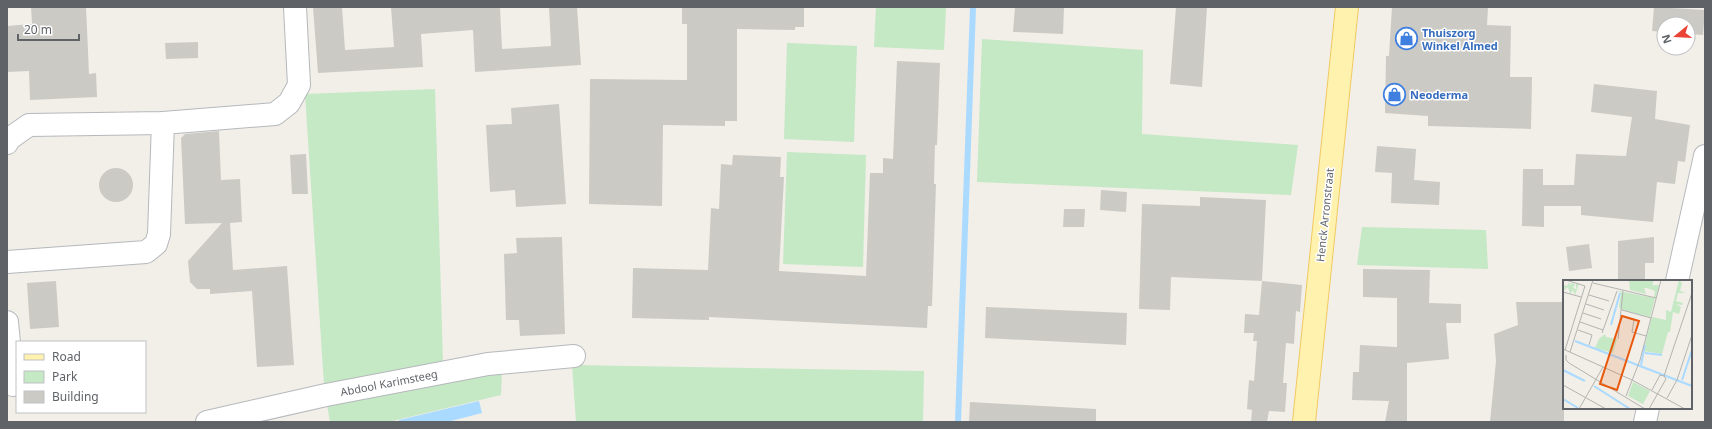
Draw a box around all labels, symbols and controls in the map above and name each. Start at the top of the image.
scale bar [18,16,79,42]
north arrow [1656,16,1696,56]
text: 20 m [24,21,52,38]
place label: Thuiszorg Winkel Almed [1422,25,1498,53]
shop icon: Thuiszorg Winkel Almed [1394,26,1420,52]
text: N [1657,33,1675,46]
shop icon: Neoderma [1381,82,1407,108]
place label: Neoderma [1410,87,1468,102]
street label: Henck Arronstraat [1312,167,1337,263]
inset map [1563,280,1692,409]
legend [16,341,146,413]
text: Road [52,348,81,365]
street label: Abdool Karimsteeg [339,366,439,399]
text: Park [52,368,78,385]
text: Building [52,388,99,405]

